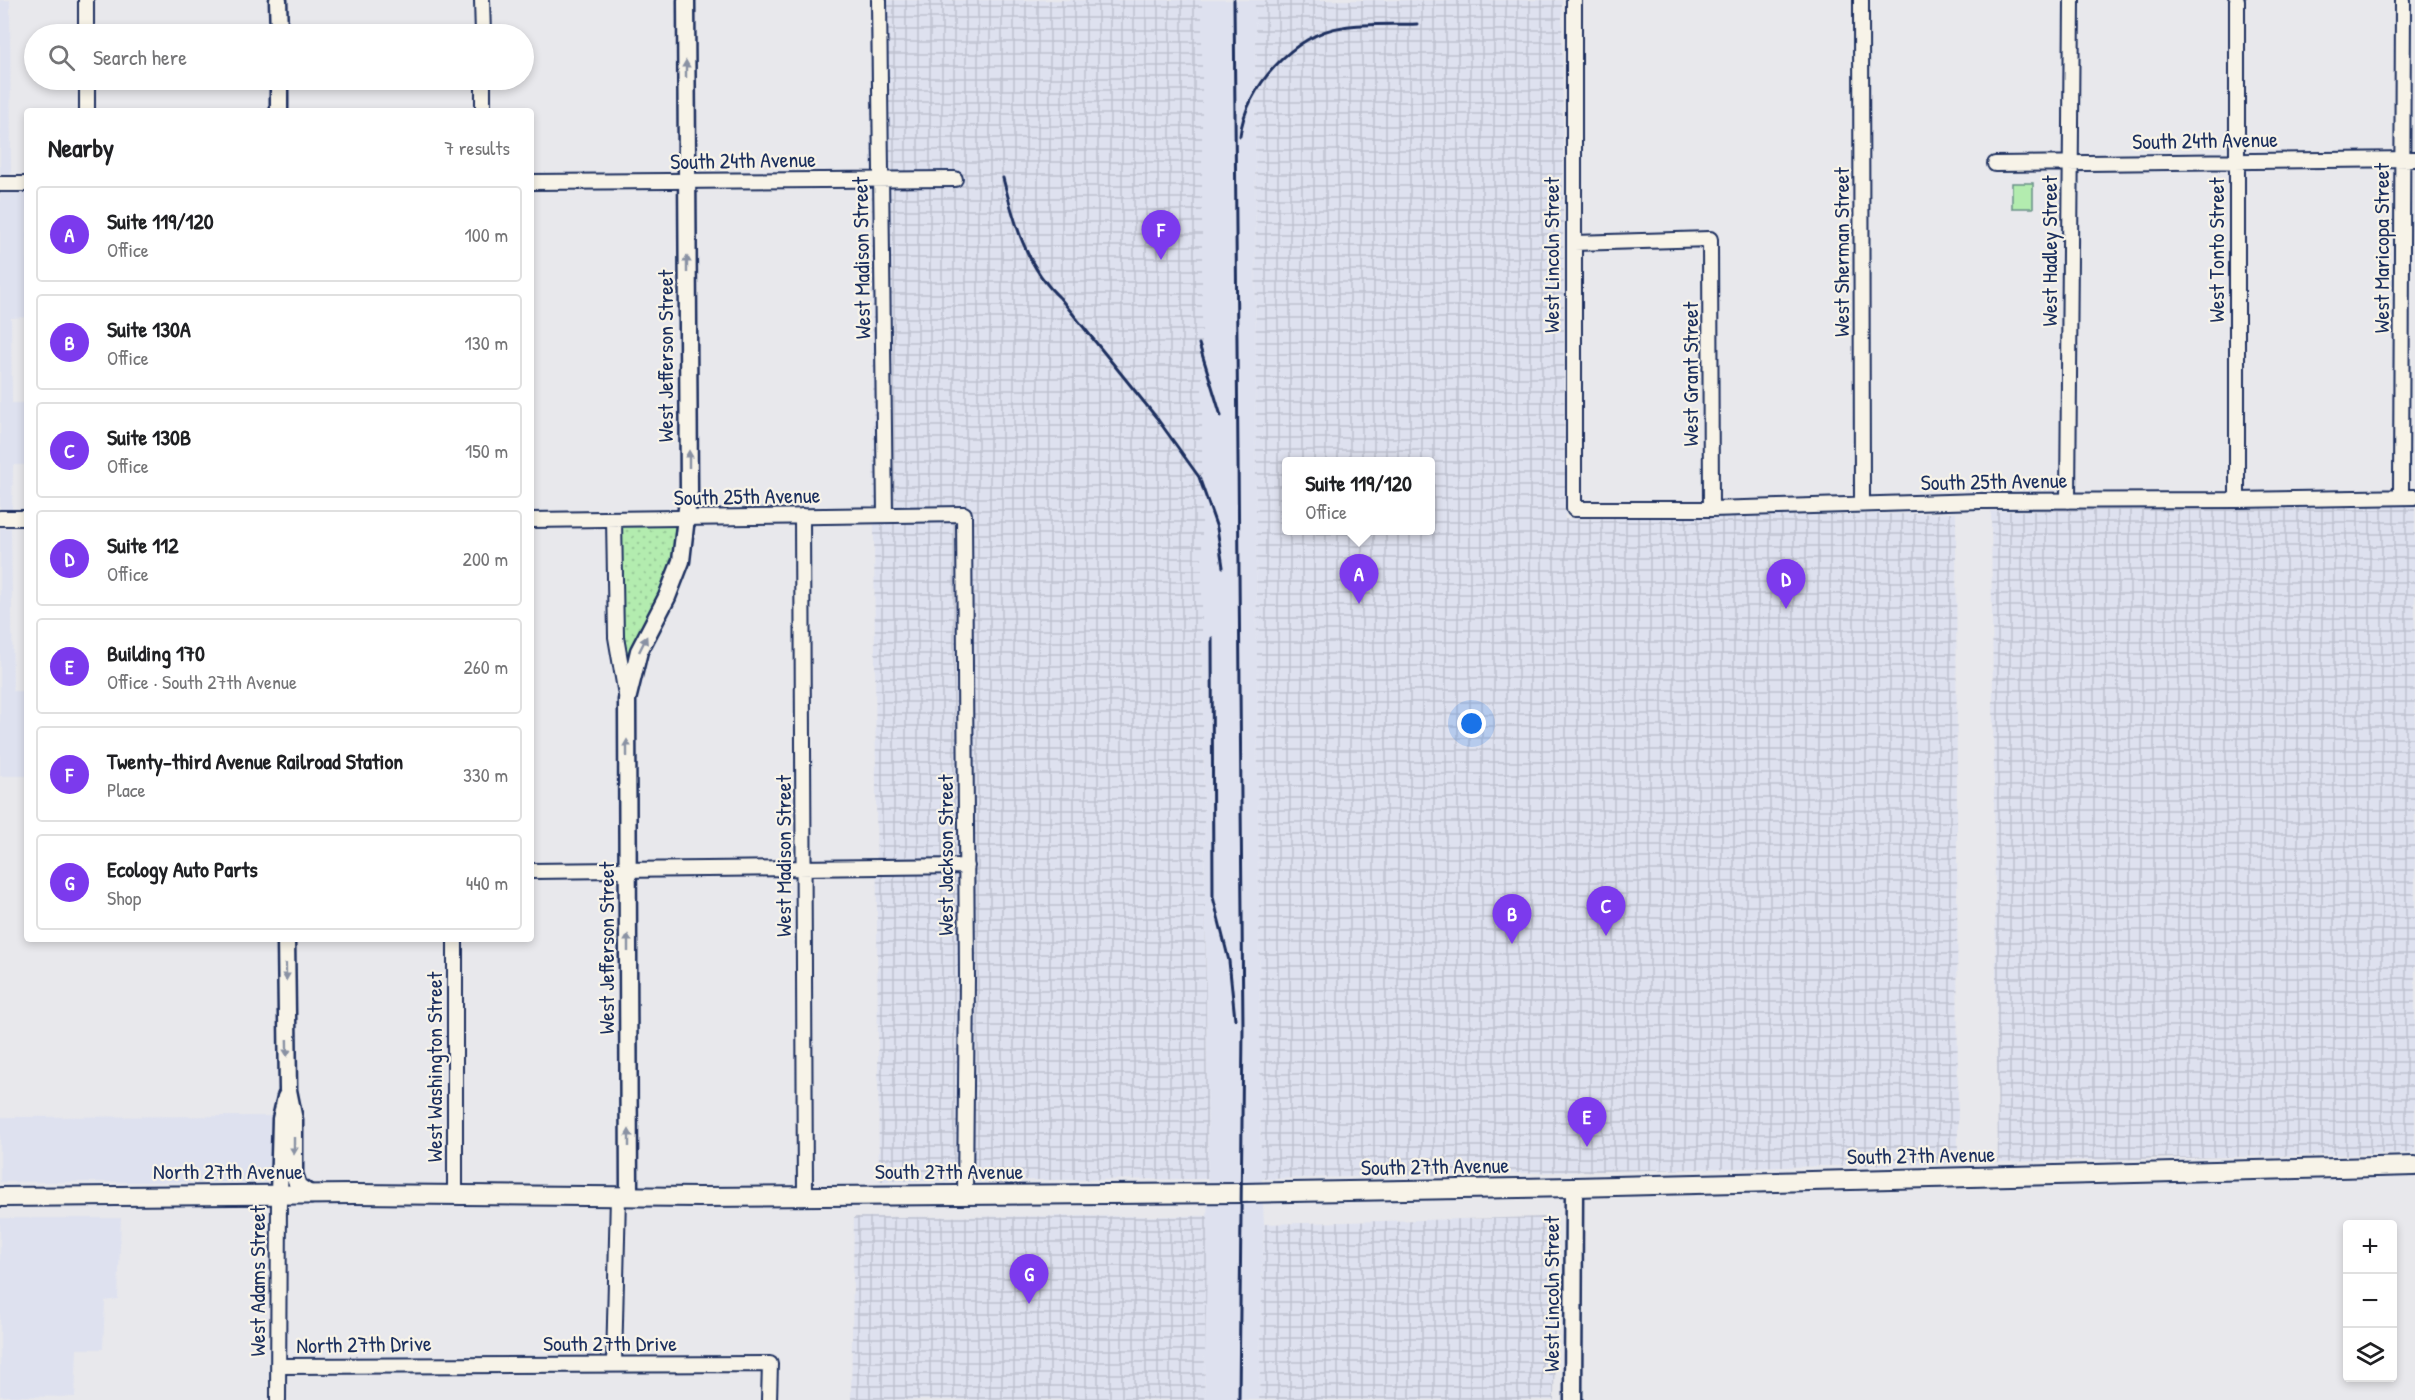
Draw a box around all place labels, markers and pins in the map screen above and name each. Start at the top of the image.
pin: F [1142,210,1180,260]
pin: A [1340,554,1378,604]
pin: D [1766,560,1806,609]
pin: C [1586,886,1626,936]
pin: B [1492,894,1532,944]
pin: E [1568,1098,1606,1147]
pin: G [1010,1254,1048,1304]

